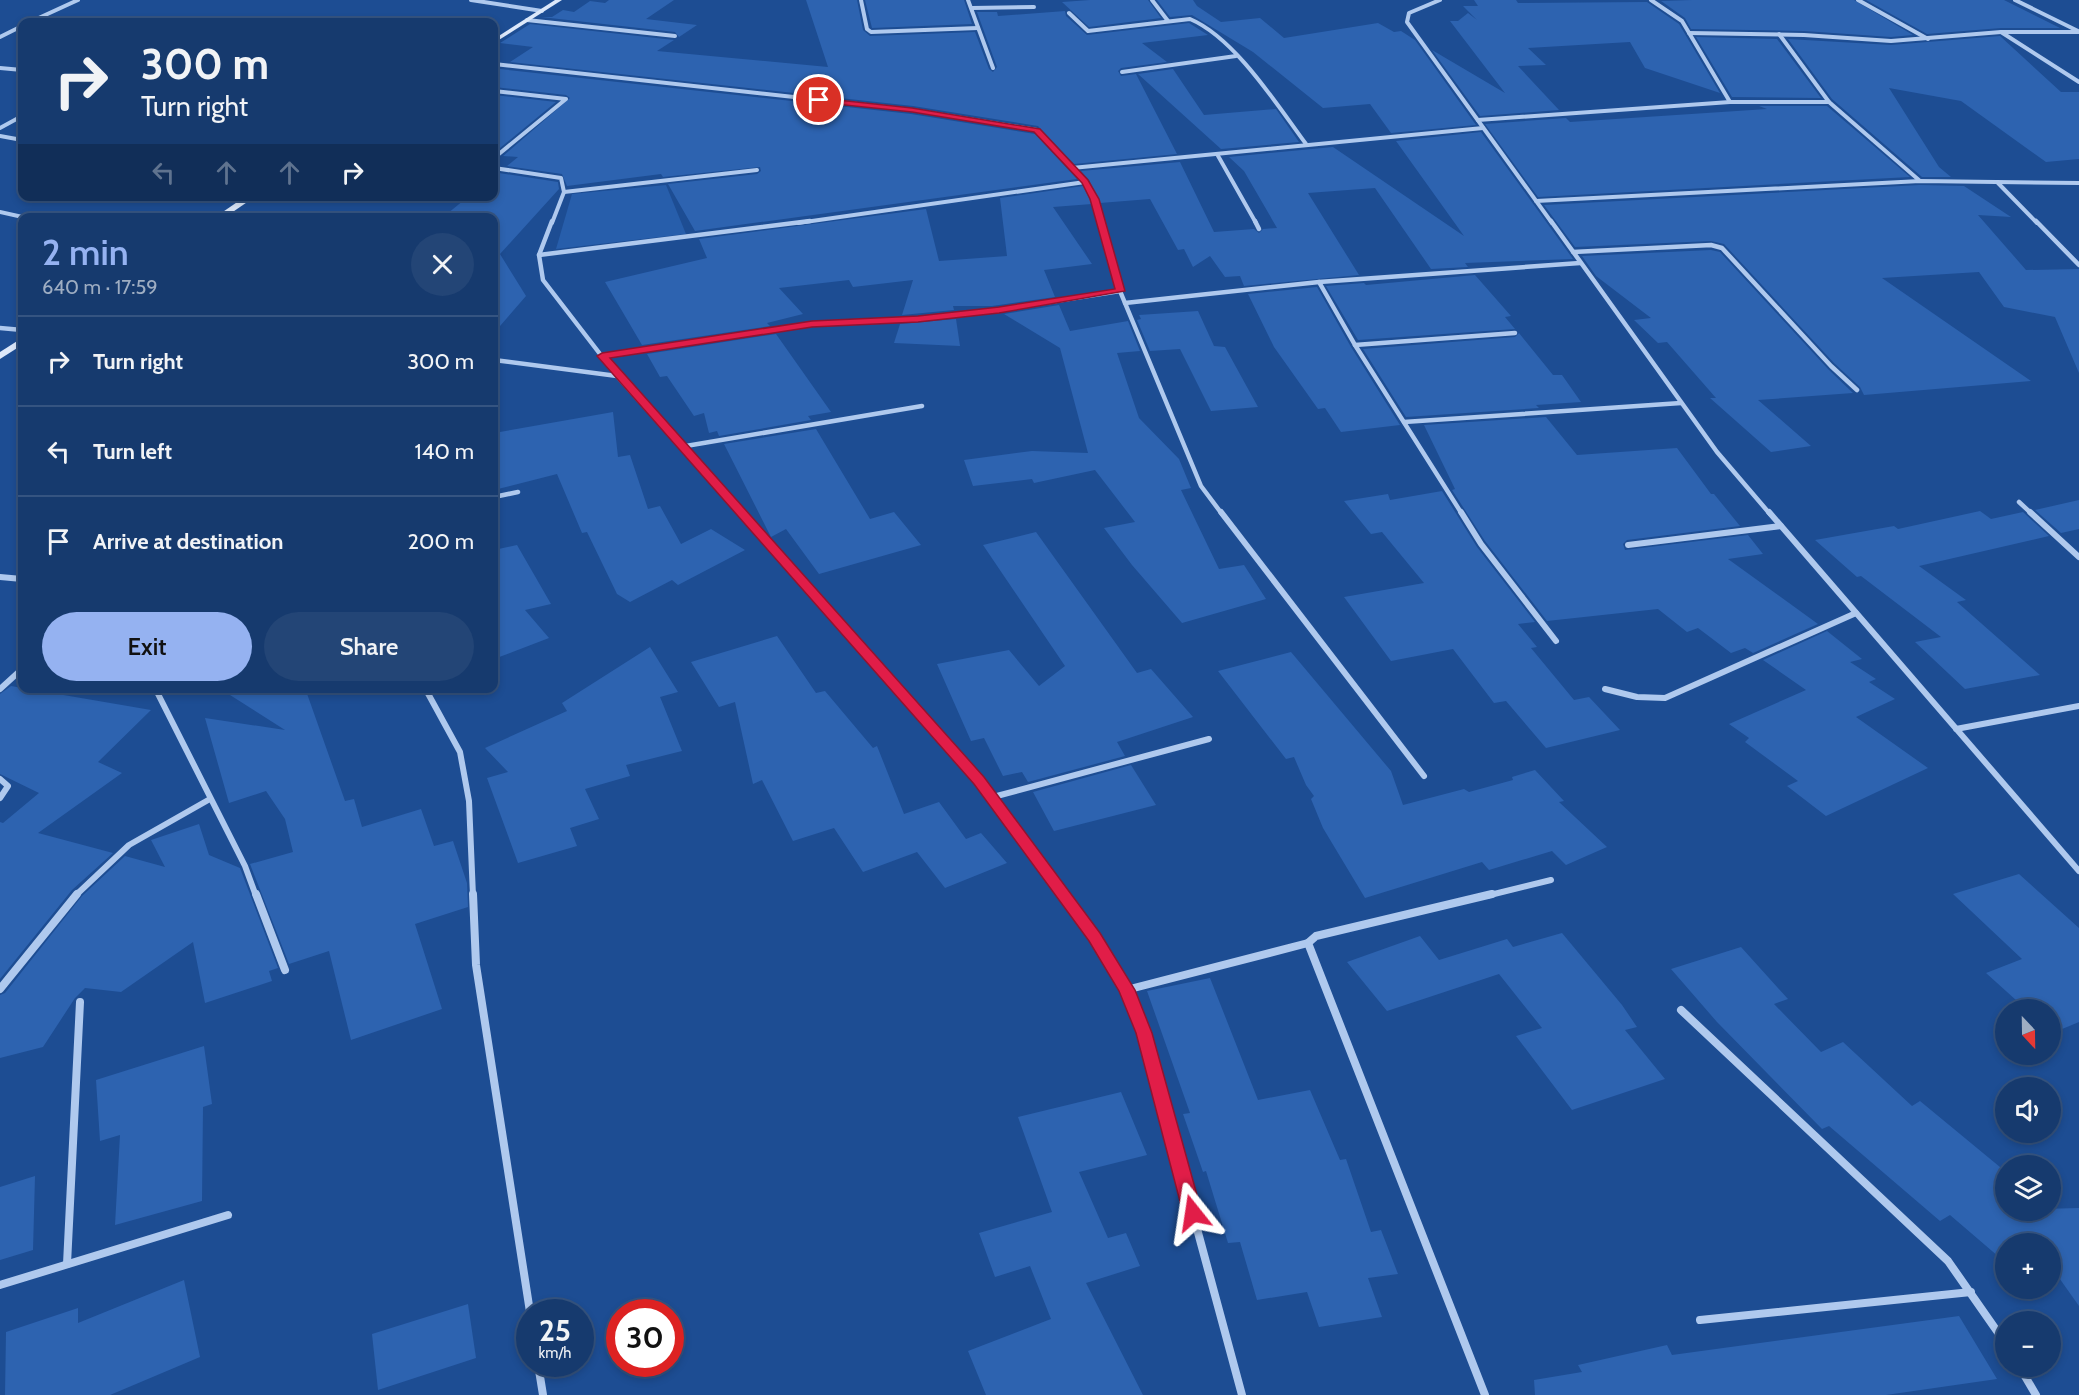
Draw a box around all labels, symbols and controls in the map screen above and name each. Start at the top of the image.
text: 300 m [141,38,269,90]
icon: right [42,42,120,120]
pin [793,74,844,125]
icon: arrive [802,83,835,116]
text: Turn right [141,90,248,123]
icon: left [147,156,180,189]
icon: ahead [210,156,243,189]
icon: ahead [273,156,306,189]
icon: right [336,156,369,189]
text: 2 min [42,230,129,274]
button: close [411,233,474,296]
text: 640 m · 17:59 [42,275,158,299]
icon: right [42,345,75,378]
text: Turn right [93,348,183,375]
text: 300 m [407,348,474,375]
icon: left [42,435,75,468]
text: Turn left [93,438,172,465]
text: 140 m [415,438,474,465]
icon: arrive [42,525,75,558]
text: Arrive at destination [93,528,283,555]
text: 200 m [408,528,474,555]
button: Exit [42,612,252,681]
button: Share [264,612,474,681]
north arrow [1995,999,2061,1065]
map controls [1995,999,2061,1377]
button: sound [1995,1077,2061,1143]
button: layers [1995,1155,2061,1221]
position arrow [1161,1181,1225,1245]
button: + [1995,1233,2061,1299]
speed limit sign: 30 [606,1299,684,1377]
button: − [1995,1311,2061,1377]
text: 25 [539,1312,571,1349]
text: km/h [539,1344,571,1362]

